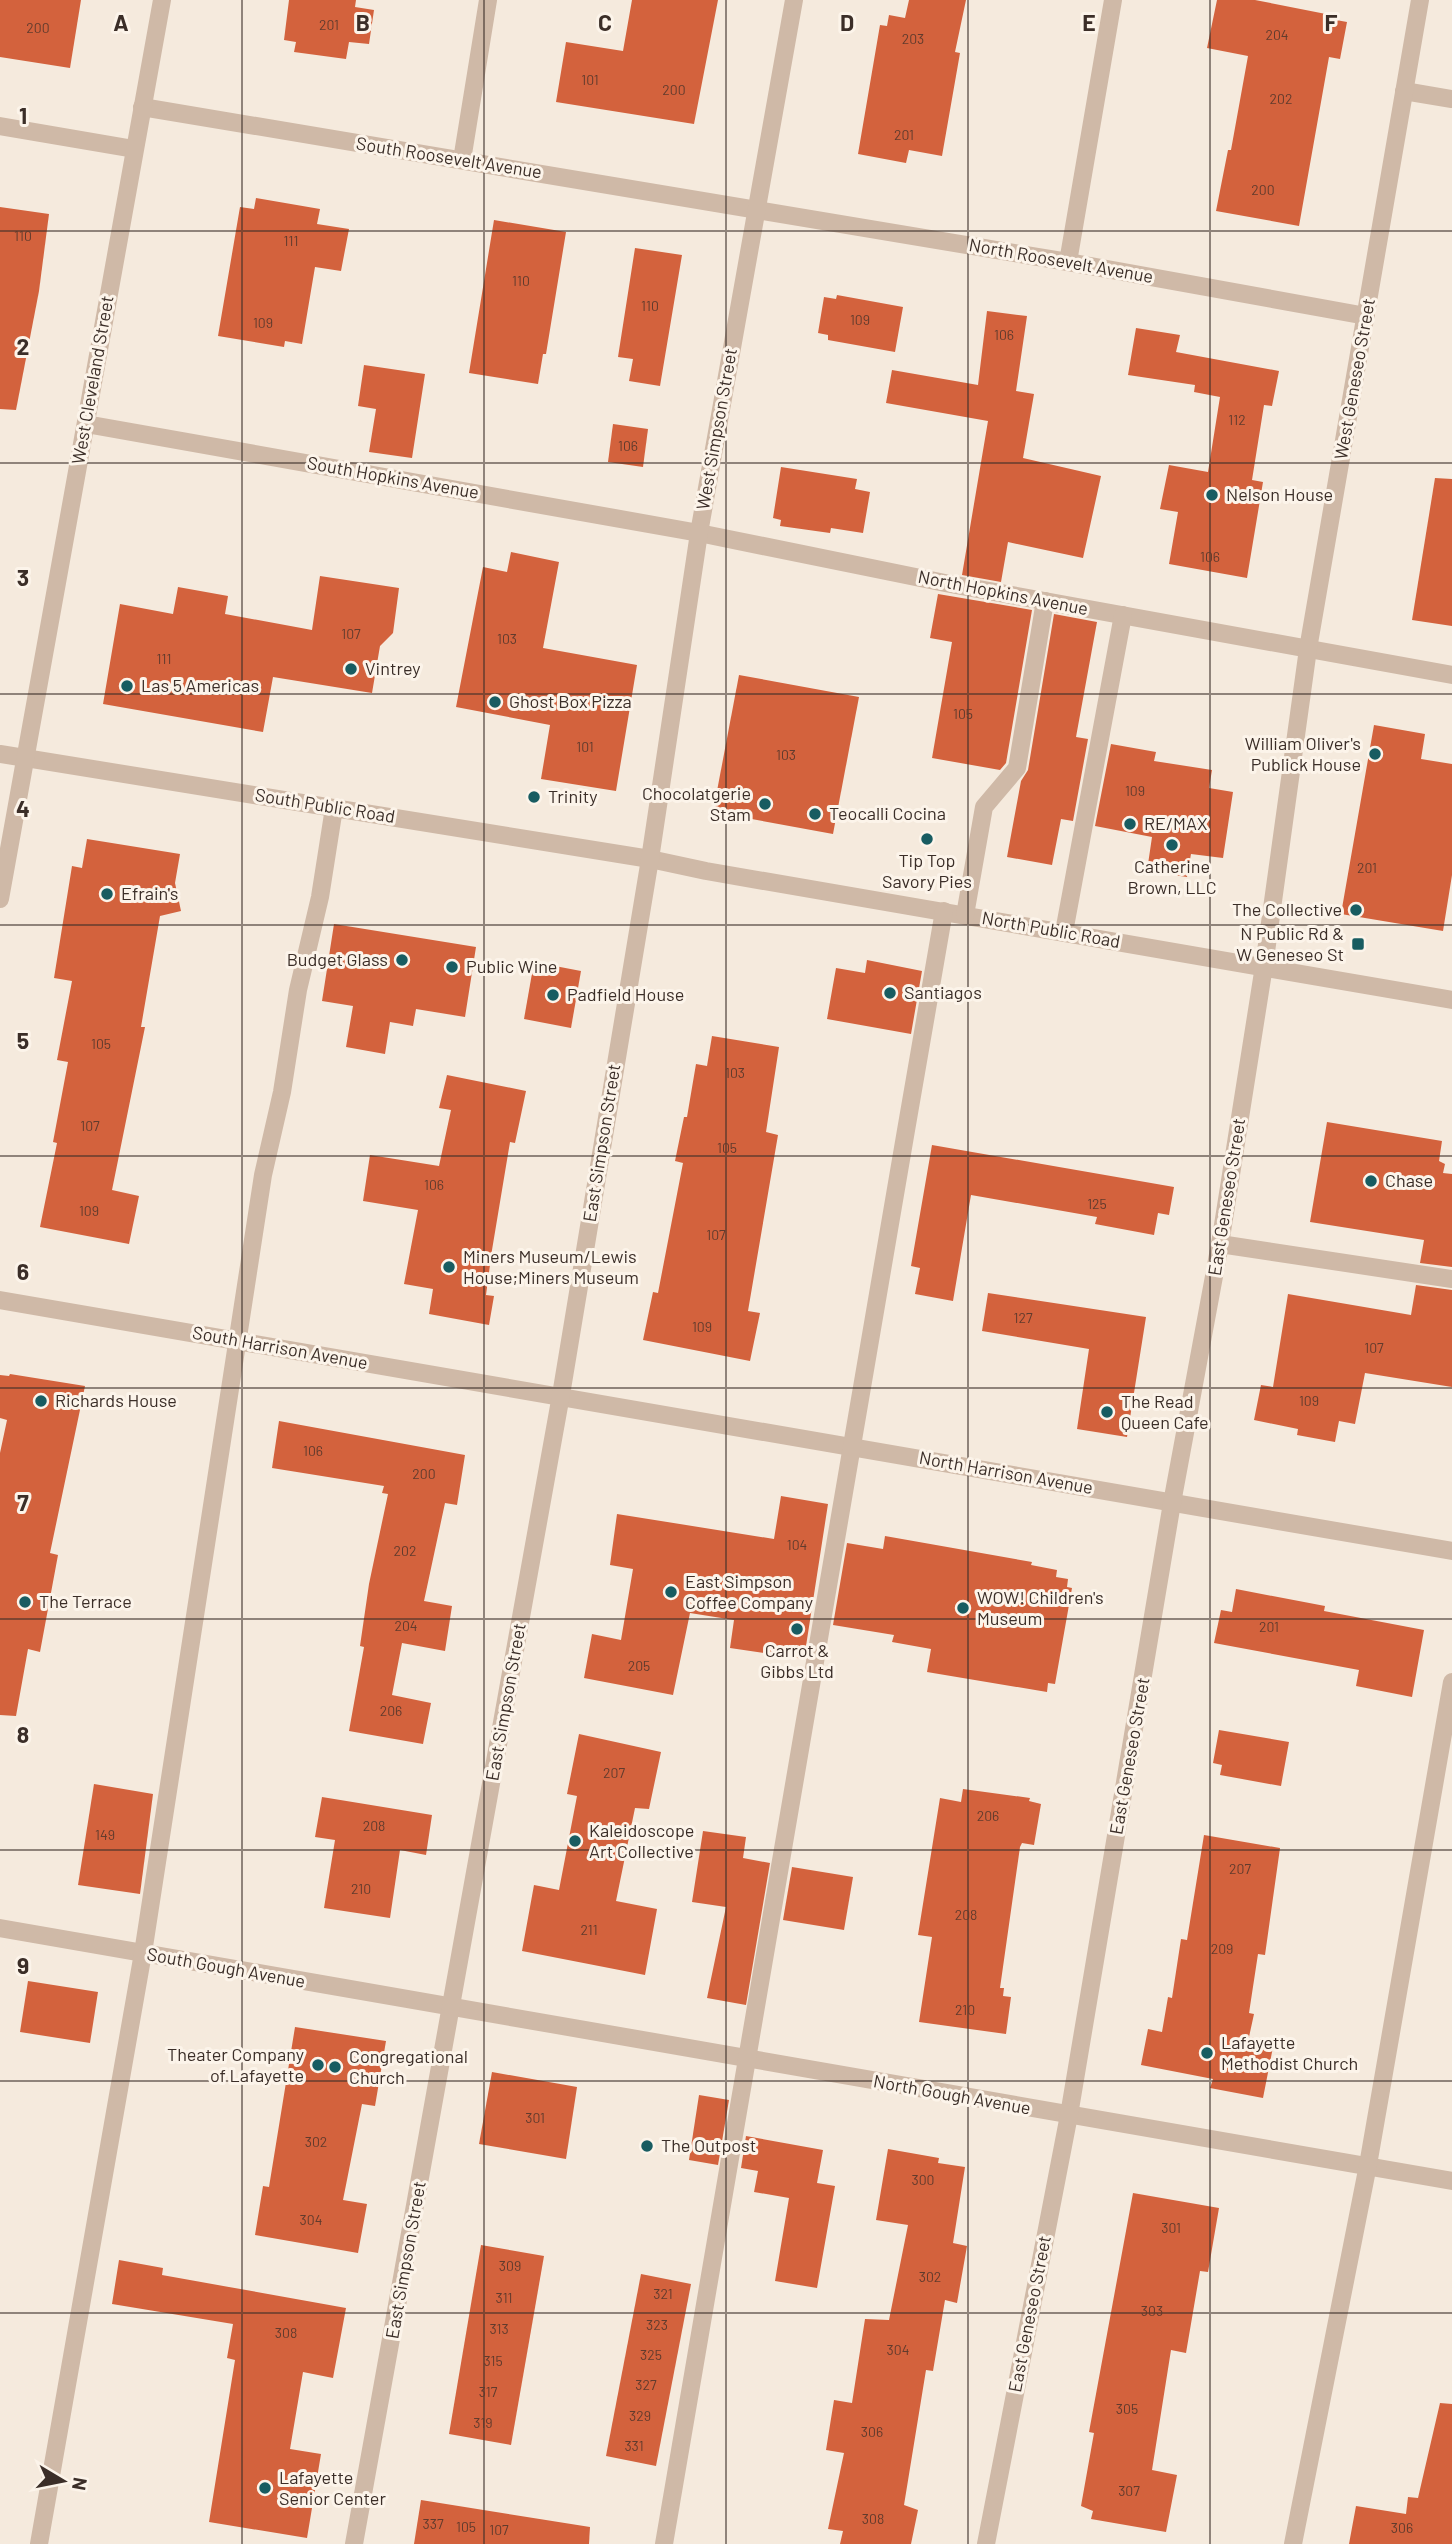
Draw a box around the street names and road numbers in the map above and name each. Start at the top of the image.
street label: South Roosevelt Avenue [355,131,544,183]
street label: North Roosevelt Avenue [967,233,1155,287]
street label: West Cleveland Street [66,294,118,466]
street label: West Geneseo Street [1329,296,1379,461]
street label: West Simpson Street [691,346,741,511]
street label: South Hopkins Avenue [306,451,481,503]
street label: North Hopkins Avenue [916,565,1090,619]
street label: South Public Road [254,783,397,827]
street label: North Public Road [980,906,1122,952]
street label: East Simpson Street [578,1062,624,1223]
street label: East Geneseo Street [1203,1116,1249,1277]
street label: South Harrison Avenue [191,1321,369,1373]
street label: North Harrison Avenue [917,1446,1095,1498]
street label: East Simpson Street [480,1621,530,1782]
street label: East Geneseo Street [1104,1675,1154,1836]
street label: South Gough Avenue [145,1942,307,1992]
street label: North Gough Avenue [872,2069,1032,2119]
street label: East Simpson Street [380,2179,430,2340]
street label: East Geneseo Street [1003,2234,1055,2394]

